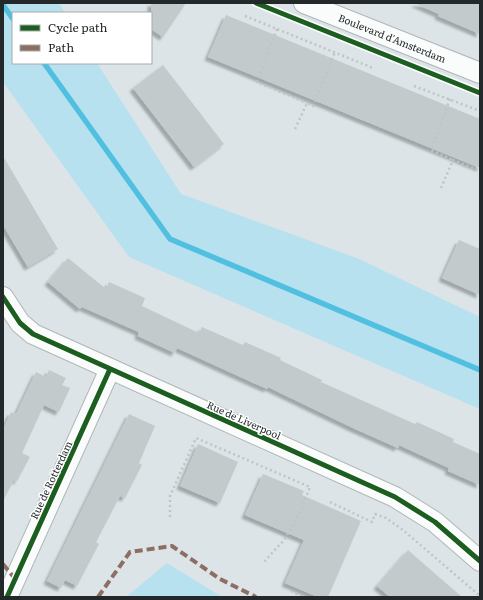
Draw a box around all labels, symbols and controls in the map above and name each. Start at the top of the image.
street label: Boulevard d'Amsterdam [336,10,449,66]
legend [12,12,152,64]
text: Cycle path [48,18,108,36]
text: Path [48,38,74,56]
street label: Rue de Liverpool [205,397,284,443]
street label: Rue de Rotterdam [26,438,75,522]

